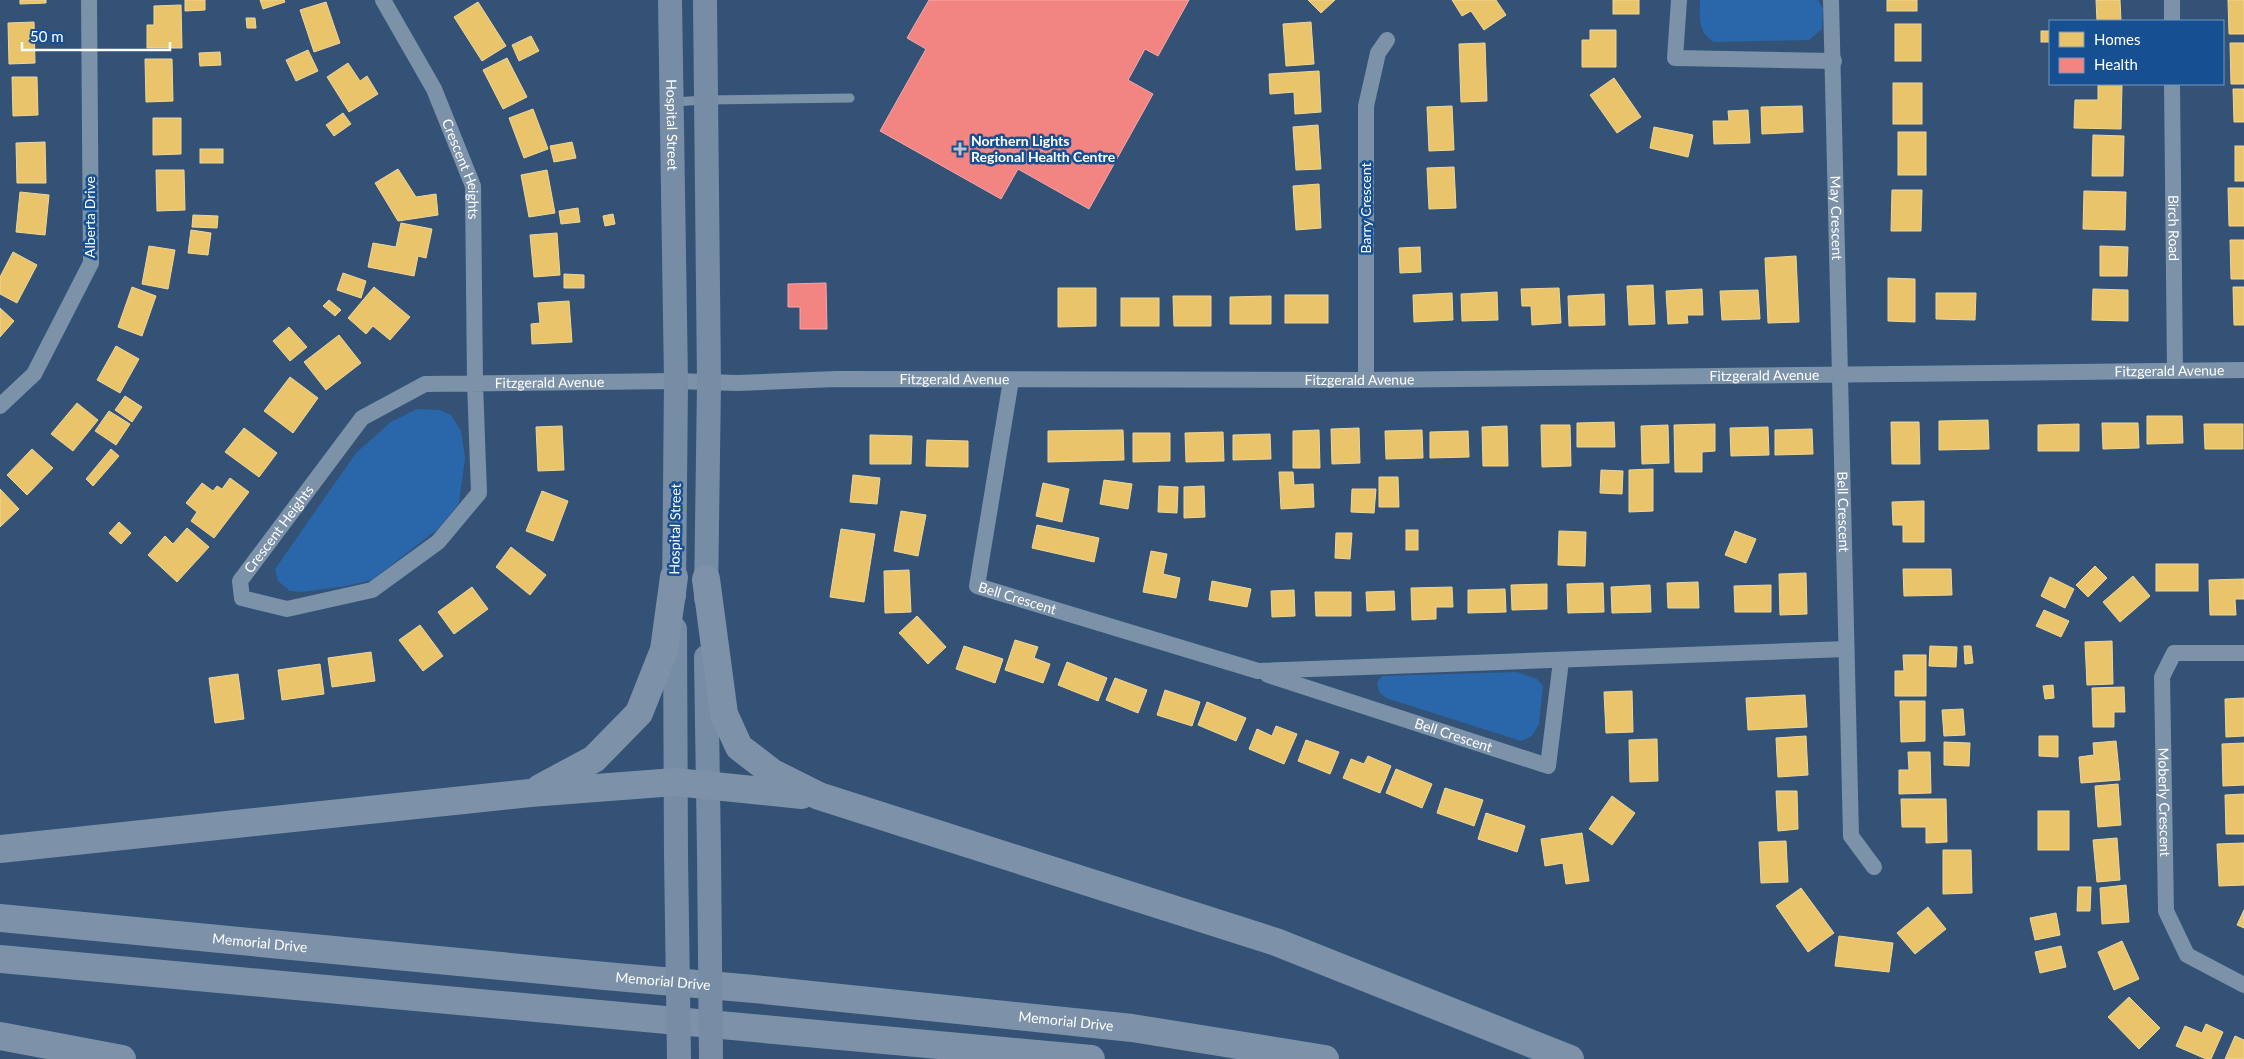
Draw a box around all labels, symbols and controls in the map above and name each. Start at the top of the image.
scale bar [22,20,170,52]
legend [2049,20,2224,85]
text: 50 m [30,27,64,45]
text: Homes [2094,30,2140,48]
text: Health [2094,55,2138,73]
street label: Hospital Street [663,79,682,171]
street label: Crescent Heights [439,116,482,220]
place label: Northern Lights Regional Health Centre [971,132,1116,165]
marker: Northern Lights Regional Health Centre [953,142,967,156]
street label: Barry Crescent [1357,163,1374,253]
street label: Alberta Drive [81,176,98,258]
street label: May Crescent [1827,176,1846,260]
street label: Birch Road [2165,195,2183,261]
street label: Fitzgerald Avenue [2114,361,2224,379]
street label: Fitzgerald Avenue [1709,366,1819,384]
street label: Fitzgerald Avenue [900,370,1009,387]
street label: Fitzgerald Avenue [1305,370,1414,388]
street label: Fitzgerald Avenue [495,373,605,391]
street label: Bell Crescent [1834,471,1853,552]
street label: Crescent Heights [240,482,317,576]
street label: Hospital Street [665,483,684,575]
street label: Bell Crescent [976,578,1059,618]
street label: Bell Crescent [1413,714,1495,755]
street label: Moberly Crescent [2155,747,2174,857]
street label: Memorial Drive [212,929,308,955]
street label: Memorial Drive [615,968,711,993]
street label: Memorial Drive [1018,1007,1114,1034]

